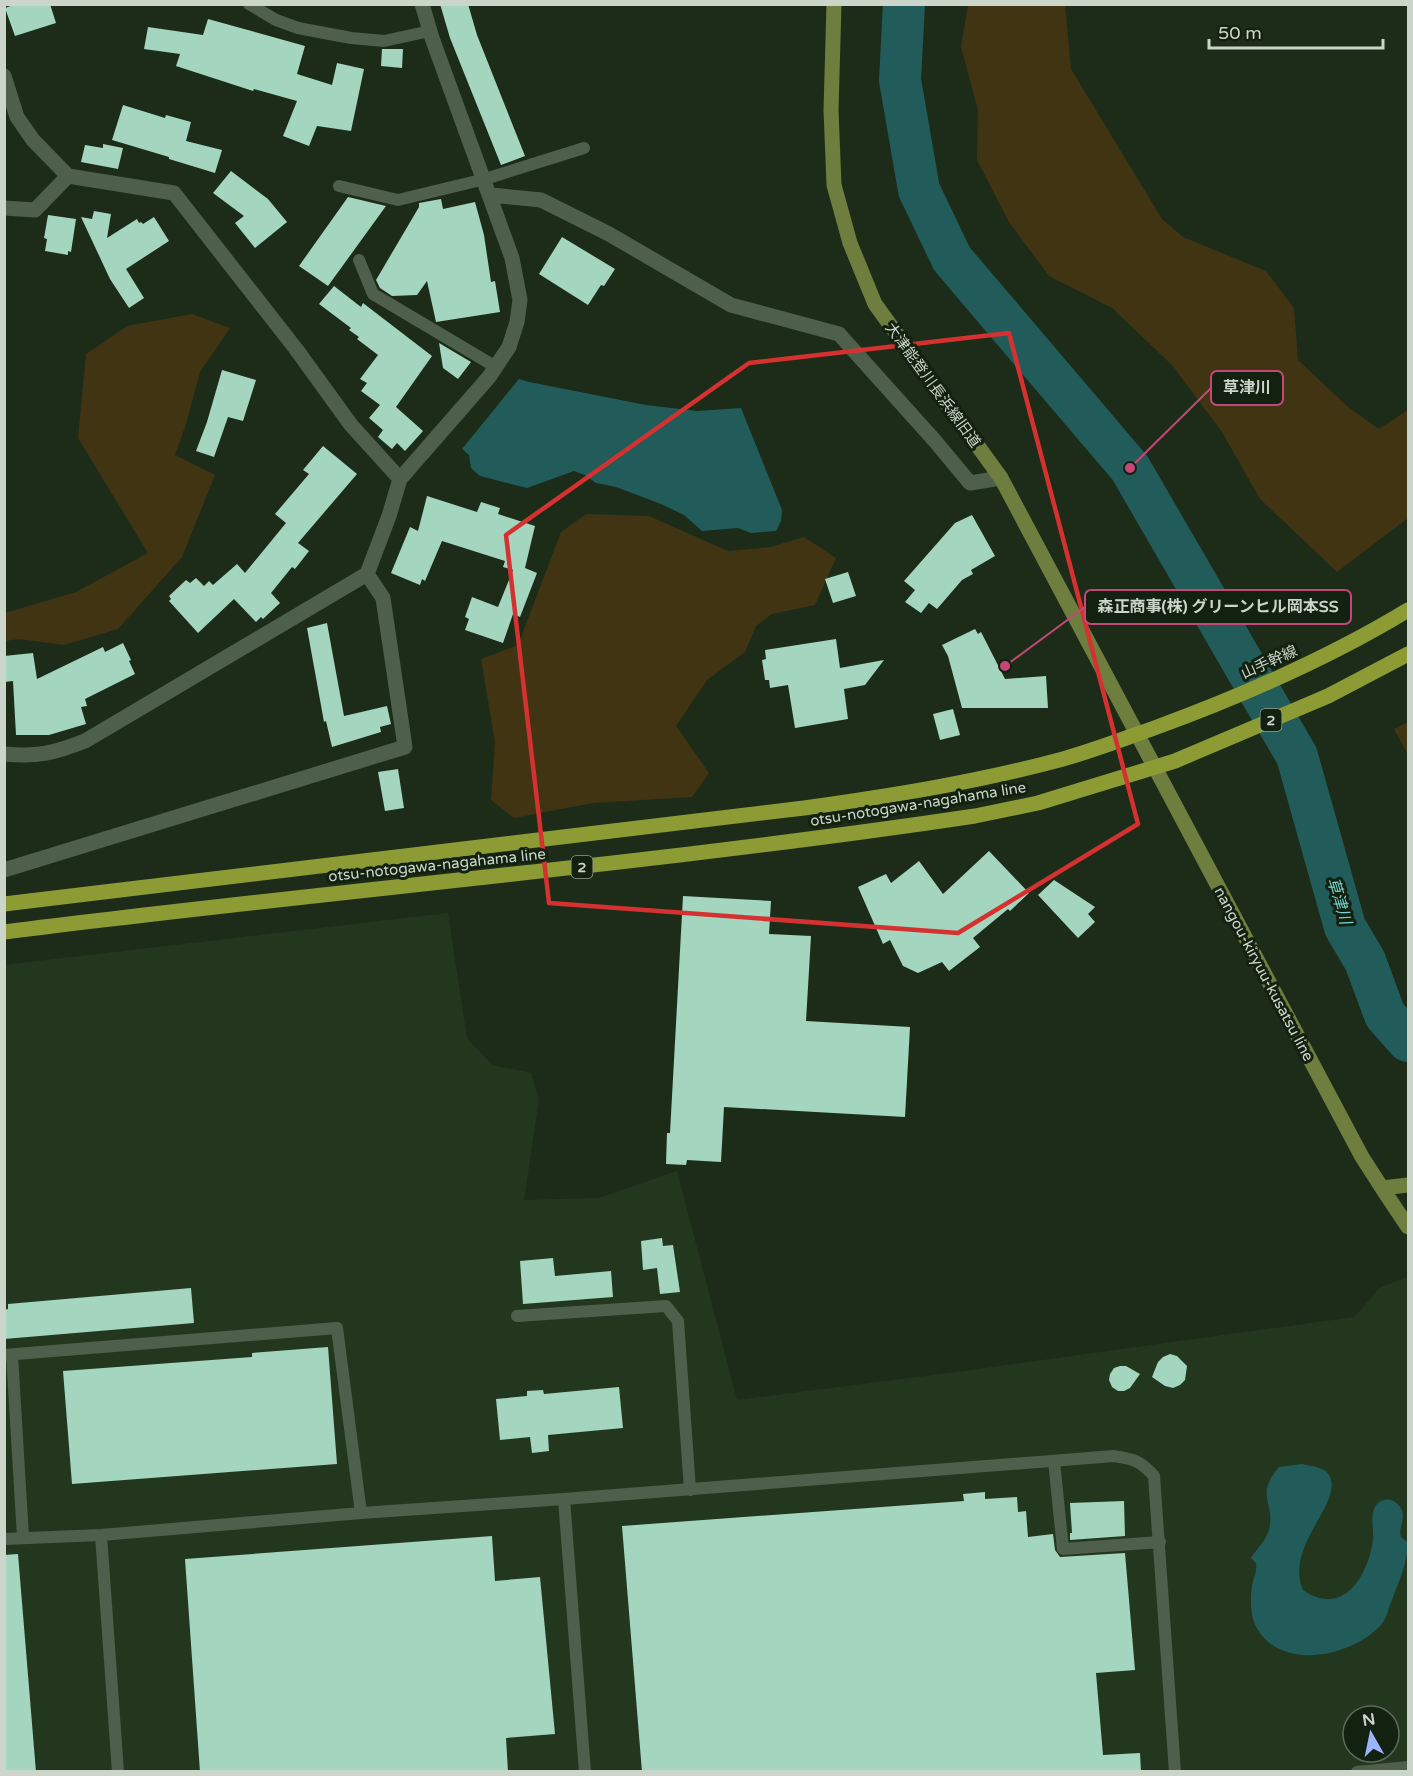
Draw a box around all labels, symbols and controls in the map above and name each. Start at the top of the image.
scale bar [1209,12,1383,50]
text: 50 m [1218,22,1262,44]
street label: 大津能登川長浜線旧道 [882,319,984,451]
callout: 草津川 [1211,371,1283,405]
text: 草津川 [1223,378,1271,398]
callout: 森正商事(株) グリーンヒル岡本SS [1085,590,1351,624]
text: 森正商事(株) グリーンヒル岡本SS [1097,597,1339,617]
street label: 山手幹線 [1238,642,1300,682]
road number: 2 [1260,709,1282,731]
street label: otsu-notogawa-nagahama line [809,778,1027,830]
street label: otsu-notogawa-nagahama line [327,845,547,885]
road number: 2 [572,856,592,878]
water label: 草津川 [1322,875,1356,929]
street label: nangou-kiryuu-kusatsu line [1210,884,1318,1064]
north arrow [1341,1704,1401,1764]
text: N [1361,1709,1377,1731]

